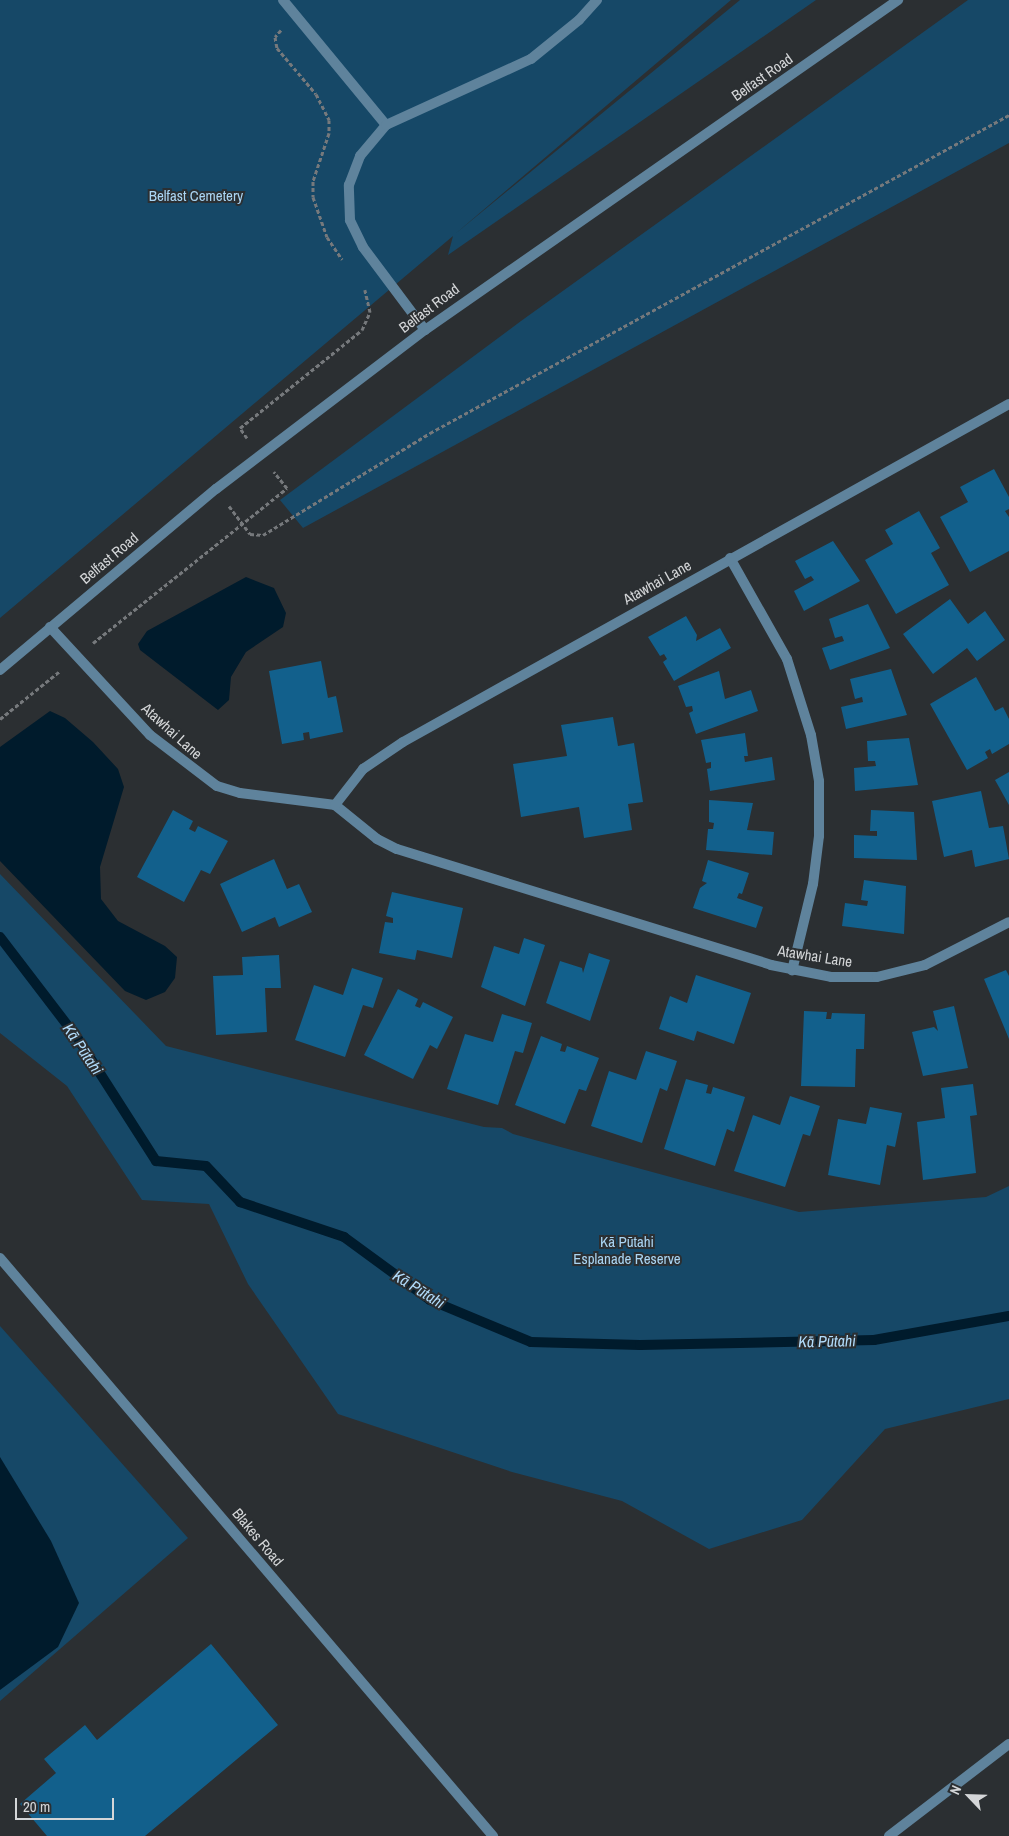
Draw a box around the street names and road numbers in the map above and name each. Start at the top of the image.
street label: Belfast Road [728,49,796,105]
street label: Belfast Road [395,280,463,336]
street label: Belfast Road [76,528,142,588]
street label: Atawhai Lane [620,556,694,608]
street label: Atawhai Lane [138,699,206,763]
street label: Atawhai Lane [776,941,854,971]
street label: Blakes Road [229,1505,287,1569]

